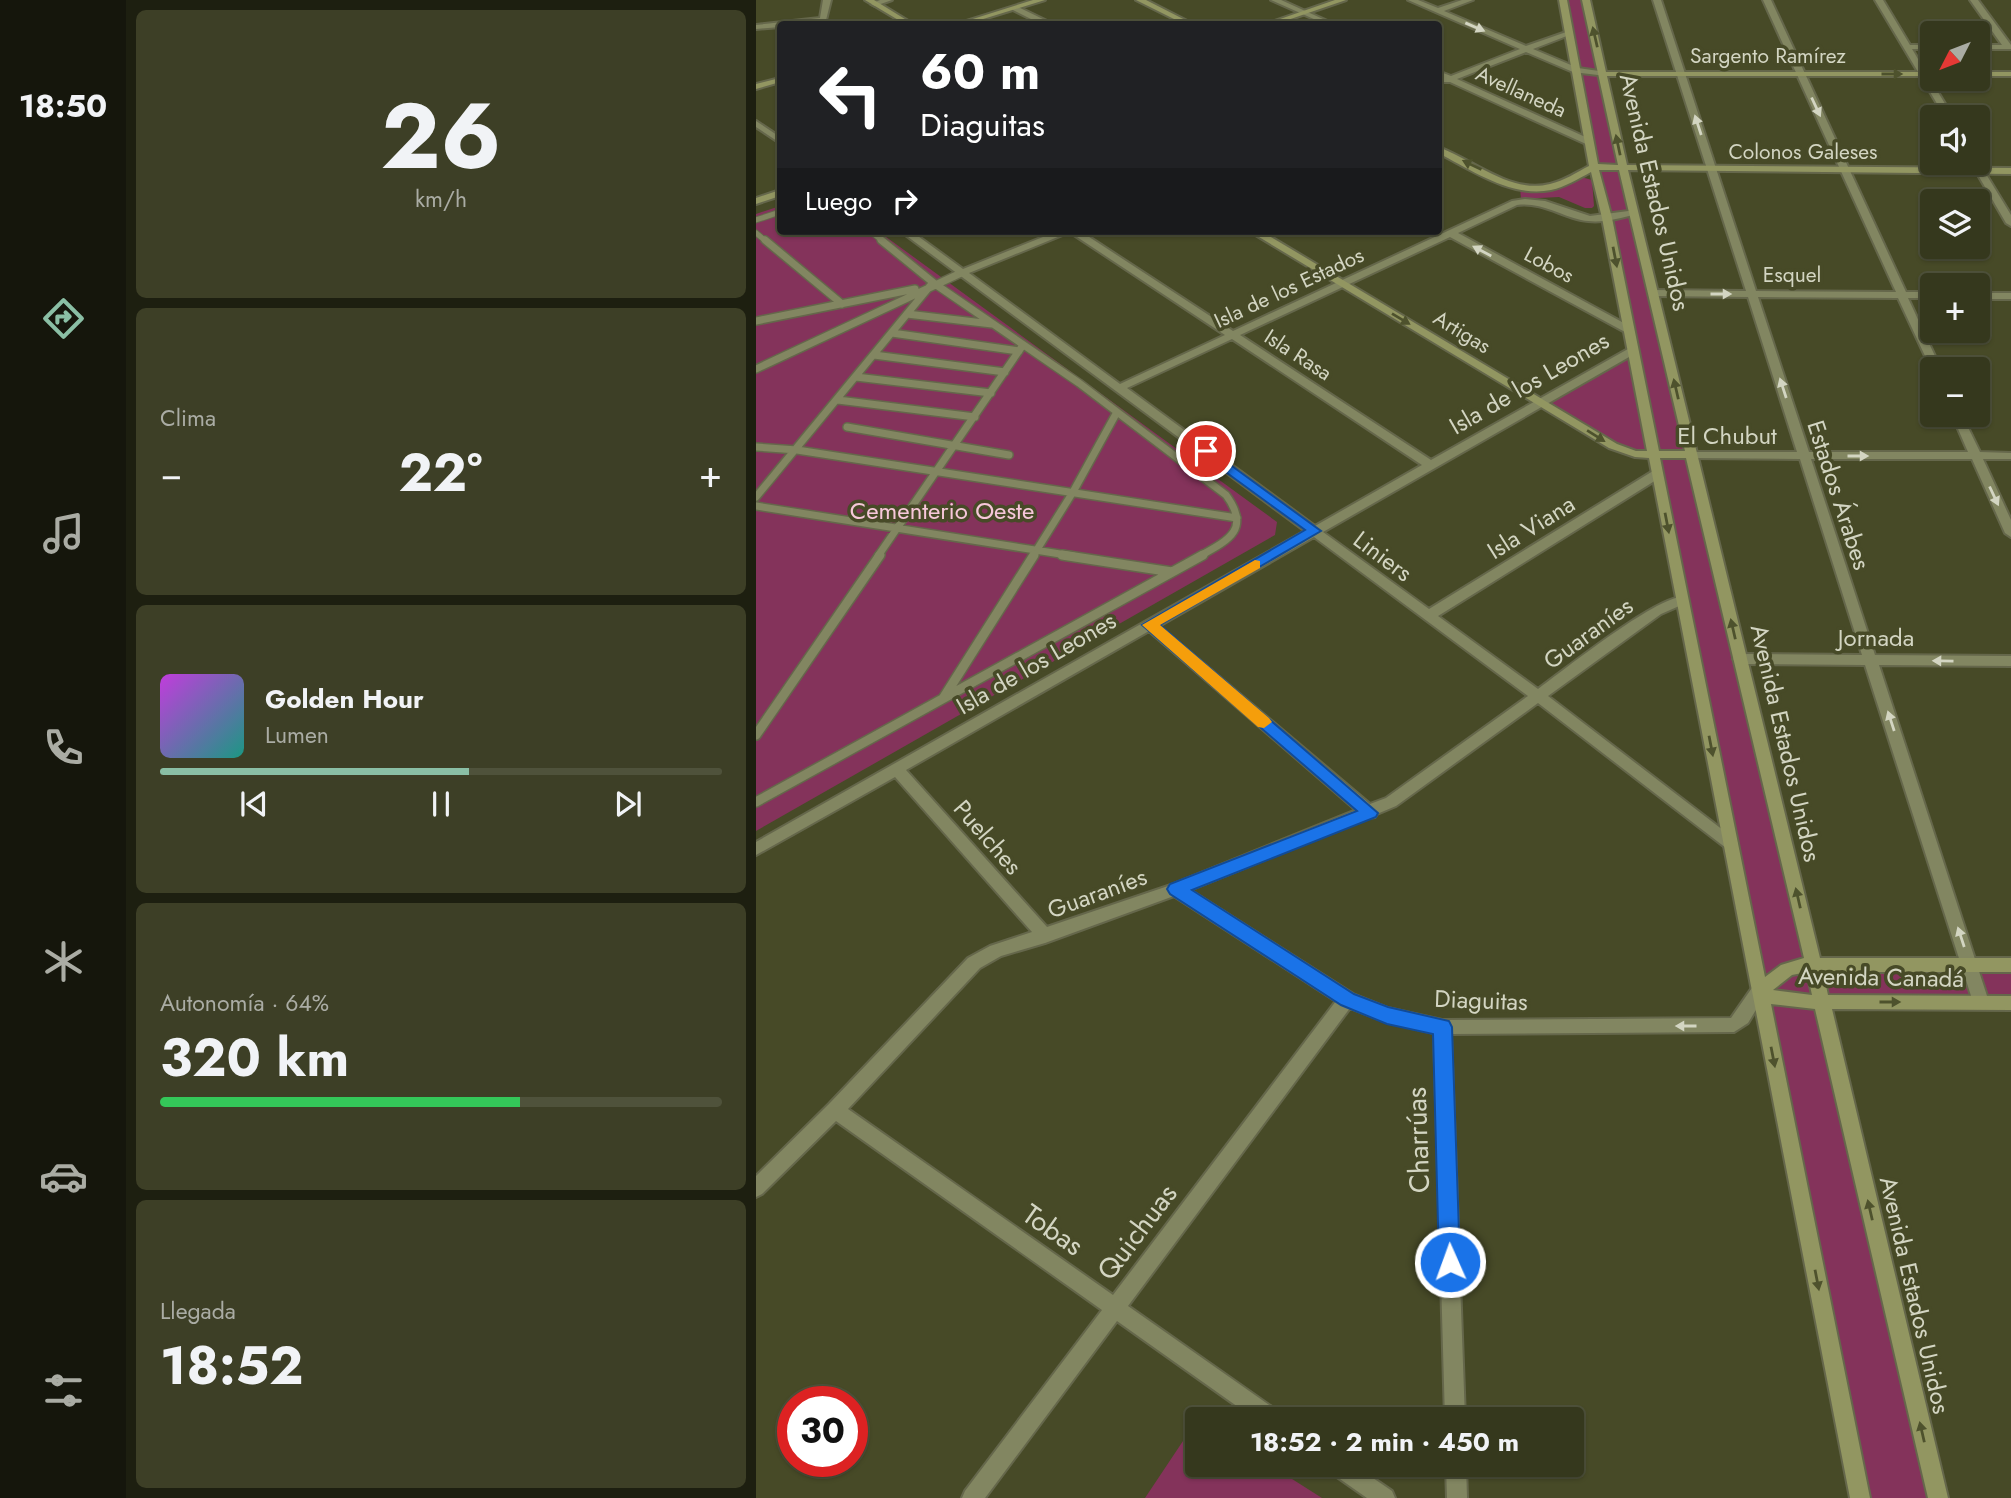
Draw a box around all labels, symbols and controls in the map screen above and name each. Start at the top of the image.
one-way arrow [1465,21,1485,33]
north arrow [1920,21,1990,91]
map controls [1920,21,1990,427]
one-way arrow [1589,26,1600,48]
text: 60 m [920,37,1040,107]
street label: Sargento Ramírez [1690,41,1846,71]
icon: left [805,49,896,140]
street label: Avellaneda [1471,59,1571,125]
one-way arrow [1881,68,1903,80]
street label: Avenida Estados Unidos [1611,70,1699,314]
text: 26 [381,71,501,202]
text: 18:50 [19,83,107,129]
one-way arrow [1811,96,1822,117]
text: Diaguitas [920,102,1045,148]
button: sound [1920,105,1990,175]
one-way arrow [1692,114,1702,135]
one-way arrow [1613,134,1624,156]
street label: Colonos Galeses [1728,137,1878,167]
one-way arrow [1462,160,1482,171]
text: km/h [415,182,467,216]
text: Luego [805,182,872,220]
icon: right [886,182,924,220]
button: layers [1920,189,1990,259]
street label: Lobos [1519,239,1579,291]
street label: Isla de los Estados [1209,240,1369,336]
one-way arrow [1473,245,1492,257]
one-way arrow [1609,246,1620,268]
street label: Esquel [1763,260,1821,290]
button: + [1920,273,1990,343]
one-way arrow [1710,288,1732,300]
icon: directions [39,294,88,343]
street label: Artigas [1428,303,1496,361]
one-way arrow [1391,312,1410,325]
street label: Isla Rasa [1258,322,1338,388]
street label: Isla de los Leones [1443,323,1615,443]
button: − [1920,357,1990,427]
one-way arrow [1777,377,1787,398]
one-way arrow [1670,378,1681,400]
text: Clima [160,401,216,435]
street label: Estados Árabes [1798,416,1880,574]
street label: El Chubut [1677,418,1777,453]
pin [1176,421,1236,481]
one-way arrow [1586,429,1606,442]
icon: arrive [1187,432,1225,470]
text: 22° [399,435,482,511]
text: − [160,446,182,501]
text: + [699,446,722,501]
one-way arrow [1847,450,1869,462]
street label: Isla Viana [1480,486,1582,568]
one-way arrow [1988,486,2000,506]
park label: Cementerio Oeste [850,493,1034,528]
icon: music [39,509,88,558]
one-way arrow [1662,512,1673,534]
street label: Liniers [1346,522,1420,590]
street label: Guaraníes [1536,588,1640,678]
street label: Isla de los Leones [950,603,1122,723]
one-way arrow [1727,618,1738,640]
street label: Jornada [1835,620,1914,655]
street label: Avenida Estados Unidos [1742,621,1830,865]
one-way arrow [1932,655,1954,667]
text: Golden Hour [265,680,424,718]
one-way arrow [1885,710,1895,731]
text: Lumen [265,718,329,752]
icon: phone [39,723,88,772]
one-way arrow [1706,735,1717,757]
icon: previous [235,785,273,823]
icon: pause [422,785,460,823]
icon: next [609,785,647,823]
street label: Puelches [946,792,1030,882]
street label: Guaraníes [1042,859,1152,927]
one-way arrow [1792,887,1803,909]
one-way arrow [1955,927,1966,948]
icon: climate [39,937,88,986]
street label: Avenida Canadá [1798,958,1964,996]
street label: Diaguitas [1434,981,1528,1019]
text: Autonomía · 64% [160,986,329,1020]
one-way arrow [1879,996,1901,1008]
text: 320 km [160,1020,349,1096]
one-way arrow [1675,1020,1697,1032]
one-way arrow [1767,1046,1778,1068]
street label: Charrúas [1396,1086,1440,1194]
icon: car [39,1152,88,1201]
street label: Avenida Estados Unidos [1871,1173,1959,1417]
street label: Quichuas [1087,1175,1187,1289]
street label: Tobas [1014,1194,1092,1266]
one-way arrow [1864,1199,1875,1221]
position arrow [1413,1225,1487,1299]
one-way arrow [1812,1269,1823,1291]
text: Llegada [160,1294,236,1328]
text: 18:52 [160,1328,303,1404]
icon: filters [39,1366,88,1415]
speed limit sign: 30 [777,1386,868,1477]
one-way arrow [1916,1420,1927,1442]
text: 18:52 · 2 min · 450 m [1250,1423,1519,1461]

